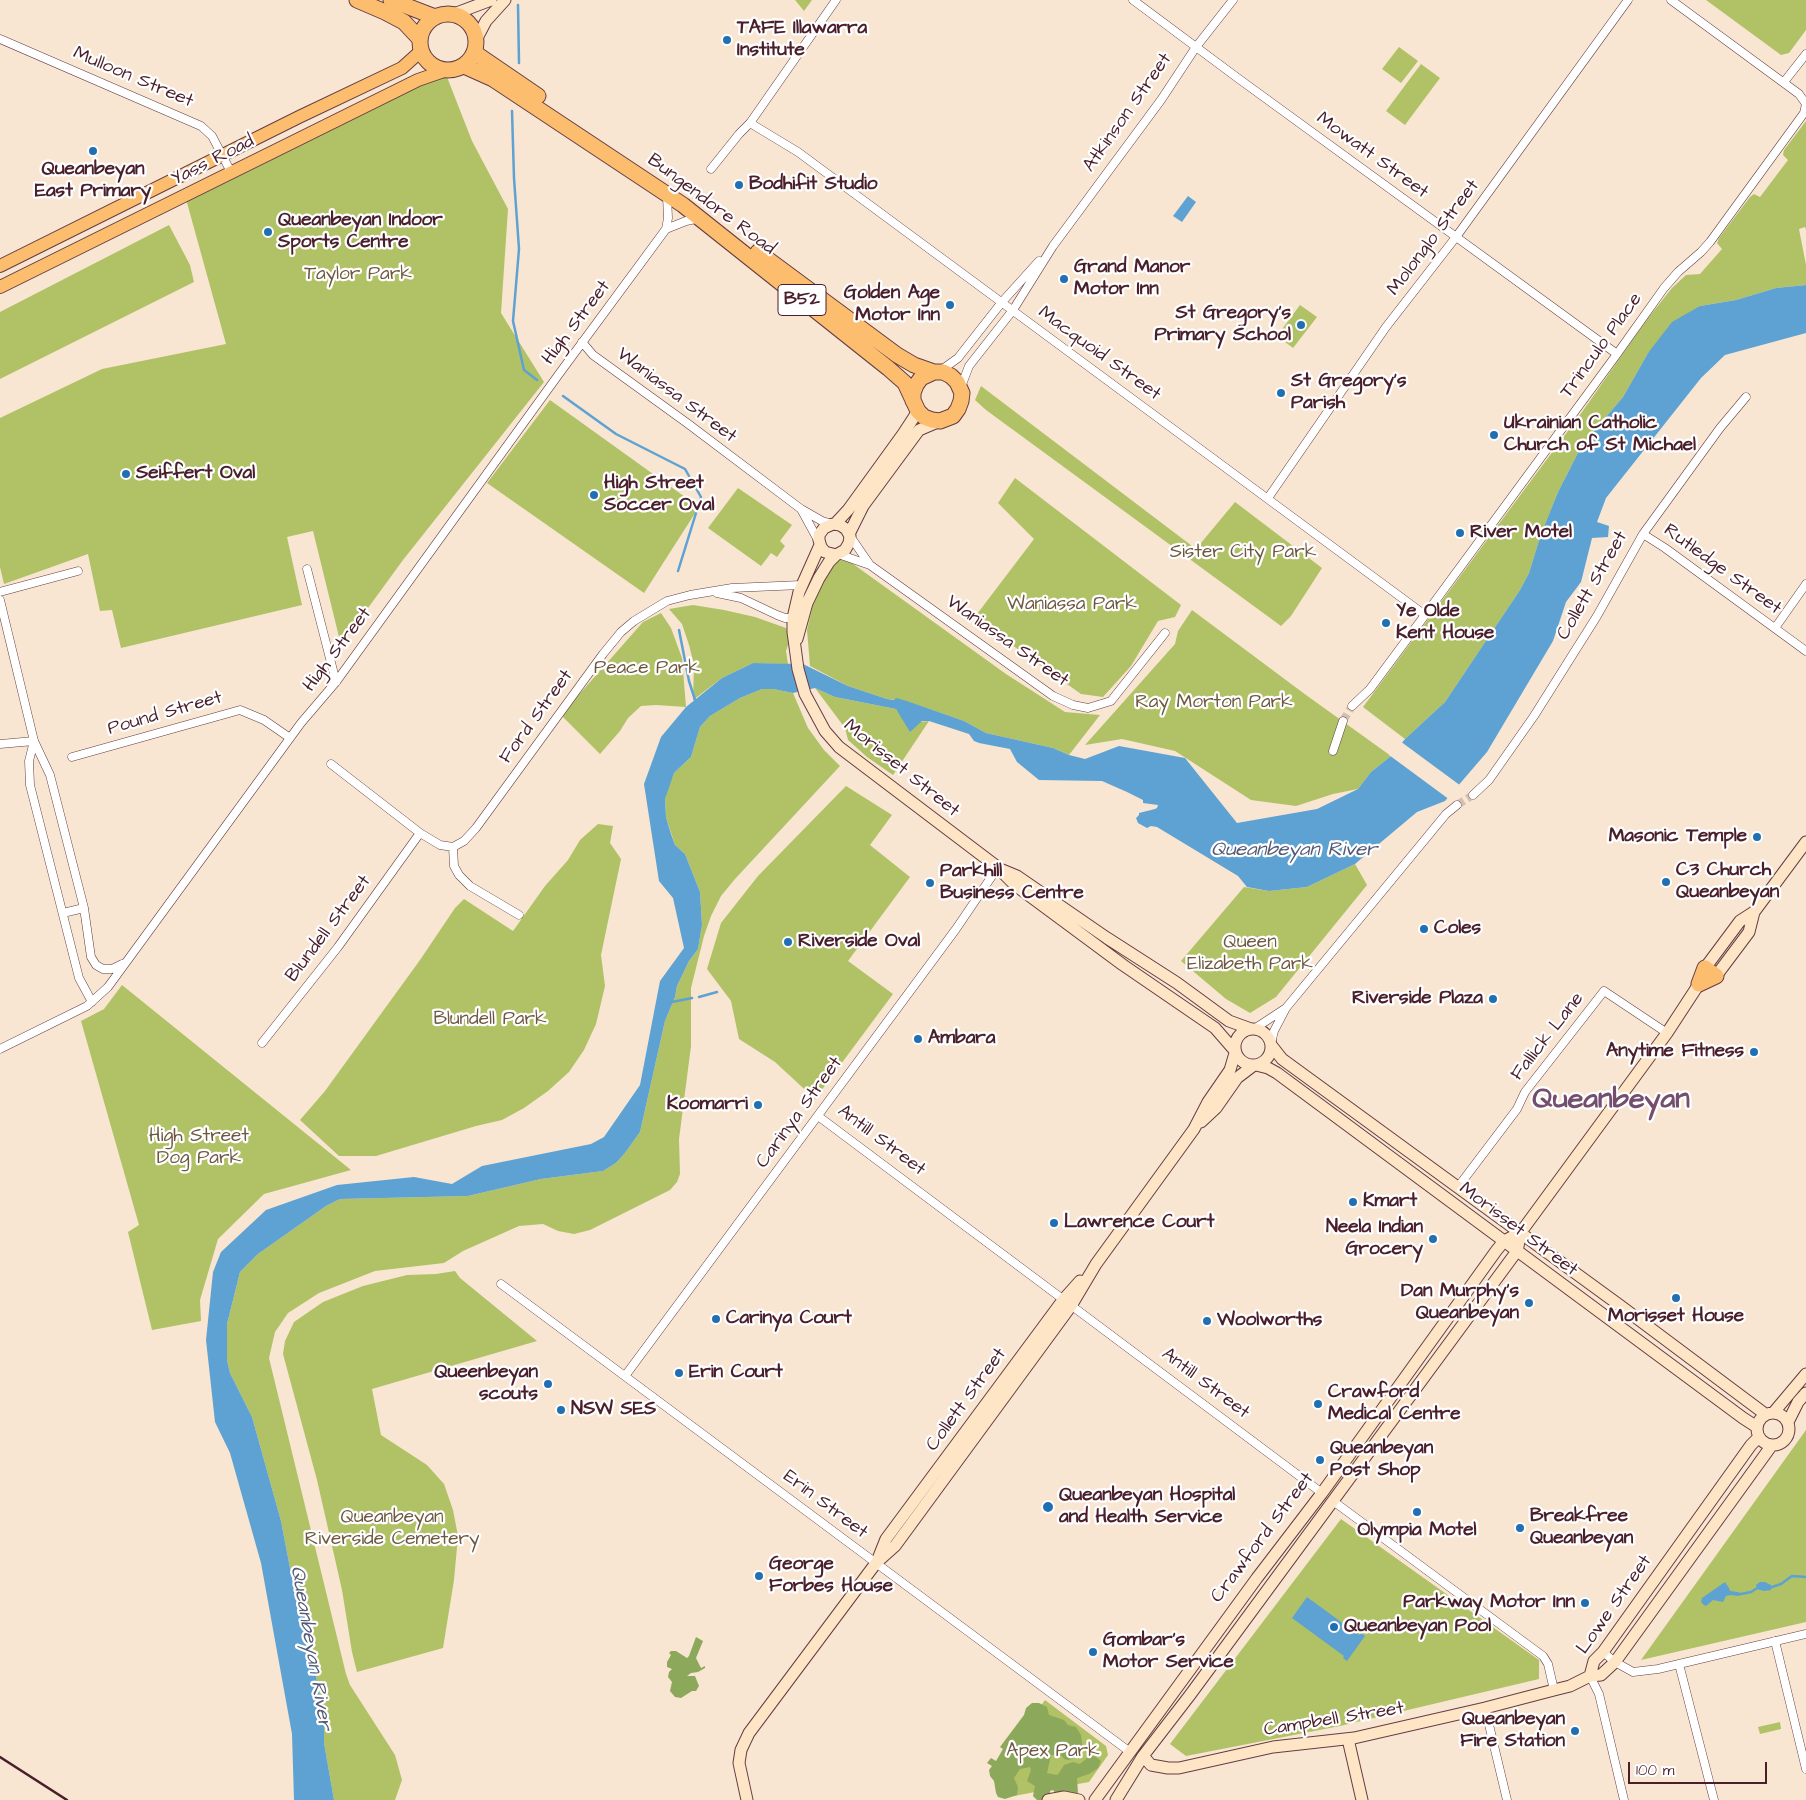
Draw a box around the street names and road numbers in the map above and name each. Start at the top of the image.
street label: Mulloon Street [69,42,197,114]
street label: Atkinson Street [1079,49,1177,177]
street label: Mowatt Street [1311,108,1433,204]
street label: Yass Road [168,130,258,192]
street label: Bungendore Road [642,149,780,261]
street label: Molonglo Street [1383,176,1485,300]
street label: High Street [538,276,616,370]
road number: B52 [778,284,826,316]
street label: Trinculo Place [1556,289,1648,403]
street label: Macquoid Street [1033,302,1165,406]
street label: Waniassa Street [611,343,741,449]
street label: Rutledge Street [1659,520,1785,620]
street label: Collett Street [1553,527,1633,645]
street label: Waniassa Street [941,591,1073,693]
street label: High Street [299,603,377,697]
street label: Ford Street [495,666,579,768]
street label: Pound Street [105,687,225,741]
street label: Morisset Street [838,715,964,823]
street label: Blundell Street [281,871,377,987]
street label: Fallick Lane [1507,988,1589,1086]
street label: Carinya Street [752,1053,848,1173]
street label: Antill Street [832,1100,930,1182]
street label: Morisset Street [1454,1178,1582,1282]
street label: Antill Street [1156,1343,1254,1425]
street label: Collett Street [922,1344,1012,1456]
street label: Erin Street [778,1466,872,1544]
street label: Crawford Street [1207,1468,1319,1608]
street label: Lowe Street [1572,1551,1658,1659]
street label: Campbell Street [1262,1698,1406,1742]

